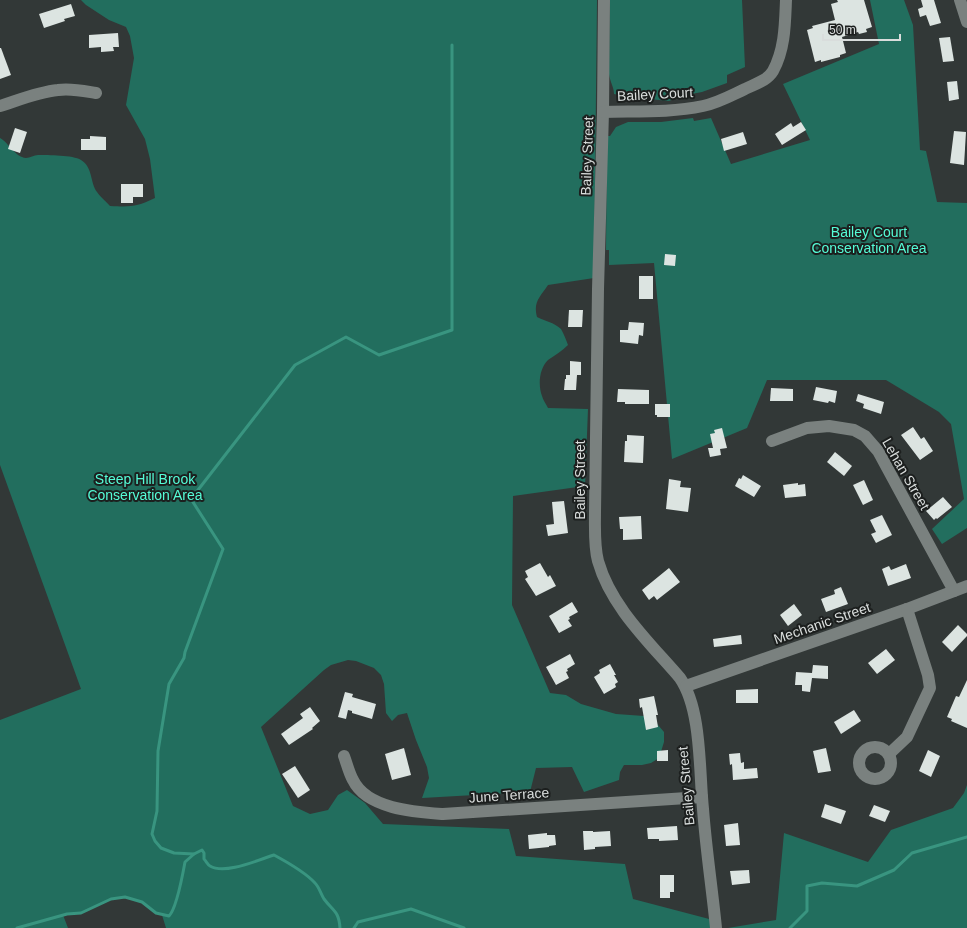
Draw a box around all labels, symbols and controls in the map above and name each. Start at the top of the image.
scale bar [823,16,900,42]
text: 50 m [829,23,856,37]
street label: Bailey Court [617,84,694,104]
street label: Bailey Street [578,116,596,196]
park label: Bailey Court Conservation Area [811,224,927,256]
street label: Lehan Street [879,435,933,513]
street label: Bailey Street [572,440,588,520]
park label: Steep Hill Brook Conservation Area [87,471,203,503]
street label: Mechanic Street [772,599,873,647]
street label: Bailey Street [675,746,697,826]
street label: June Terrace [468,784,550,806]

